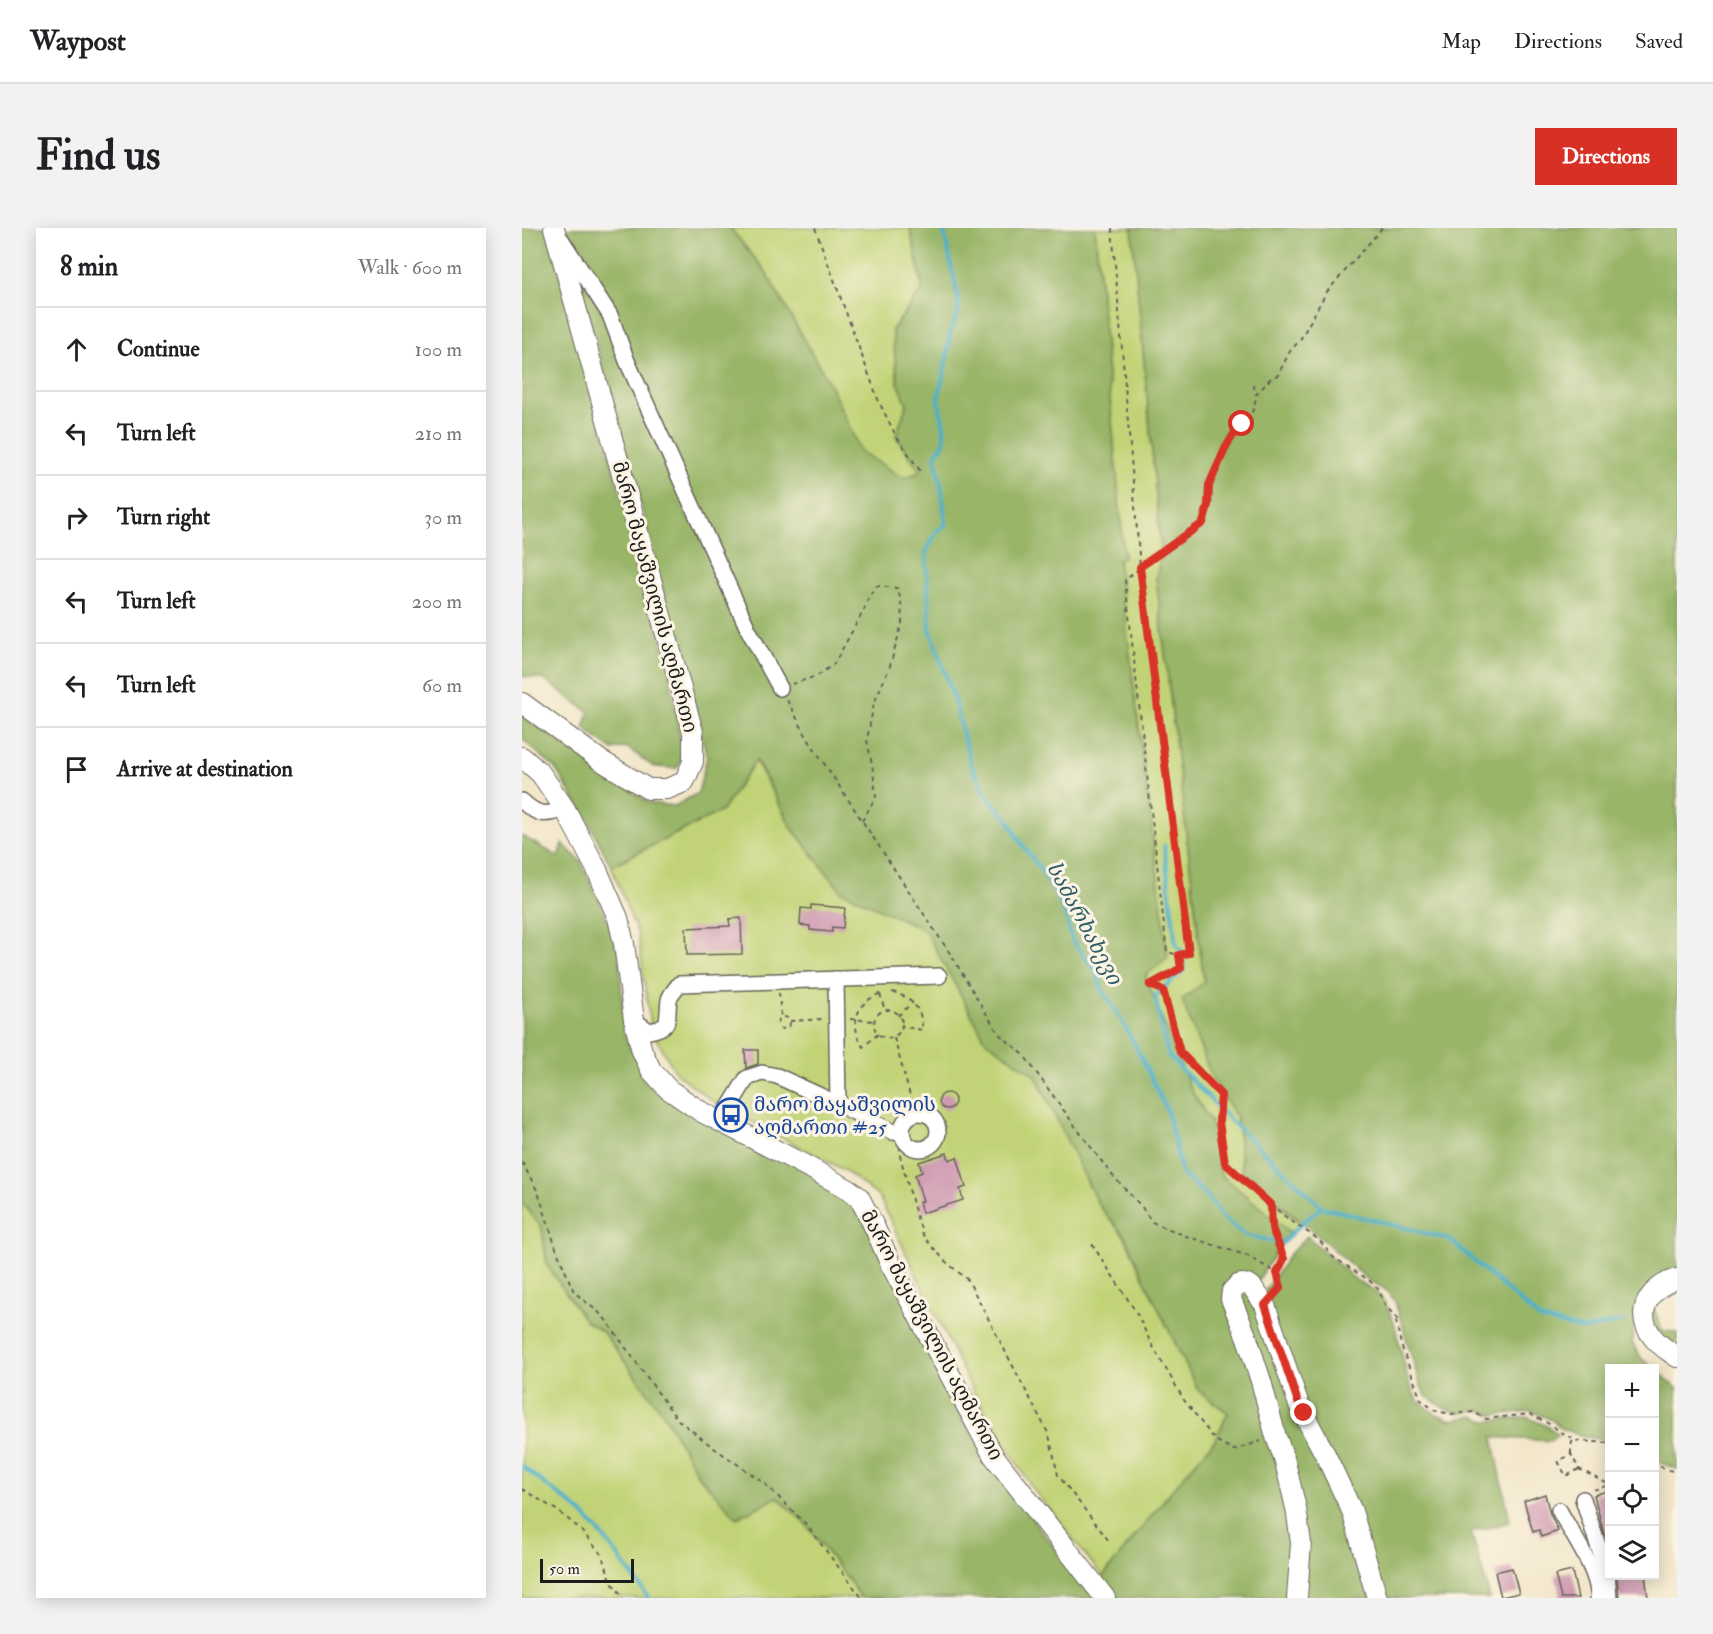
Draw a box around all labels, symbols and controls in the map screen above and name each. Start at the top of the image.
text: Waypost [30,24,126,59]
text: Map [1441,28,1481,55]
text: Directions [1514,28,1602,55]
text: Saved [1635,28,1683,55]
button: Directions [1535,128,1677,185]
text: Find us [36,130,160,182]
text: 8 min [60,251,118,283]
text: Walk · 600 m [358,255,462,280]
icon: ahead [60,333,93,366]
text: Continue [117,335,200,363]
text: 100 m [415,337,462,362]
route start [1228,410,1254,436]
icon: left [60,417,93,450]
text: Turn left [117,419,196,447]
text: 210 m [415,421,462,446]
street label: მარო მაყაშვილის აღმართი [607,459,703,735]
icon: right [60,501,93,534]
text: Turn right [117,503,210,531]
text: 30 m [424,505,462,530]
icon: left [60,585,93,618]
text: Turn left [117,587,196,615]
text: 200 m [412,589,462,614]
icon: left [60,669,93,702]
text: Turn left [117,671,196,699]
text: 60 m [422,673,462,698]
icon: arrive [60,753,93,786]
text: Arrive at destination [117,755,293,783]
water label: სამარხახევი [1040,857,1128,990]
place label: მარო მაყაშვილის აღმართი #25 [754,1092,936,1140]
bus stop icon: მარო მაყაშვილის აღმართი #25 [713,1097,749,1133]
street label: მარო მაყაშვილის აღმართი [855,1206,1009,1464]
map controls [1605,1364,1659,1580]
button: + [1605,1364,1659,1418]
route end [1290,1399,1316,1425]
button: − [1605,1418,1659,1472]
button: locate [1605,1472,1659,1526]
button: layers [1605,1526,1659,1580]
scale bar [540,1556,634,1584]
text: 50 m [549,1559,580,1579]

